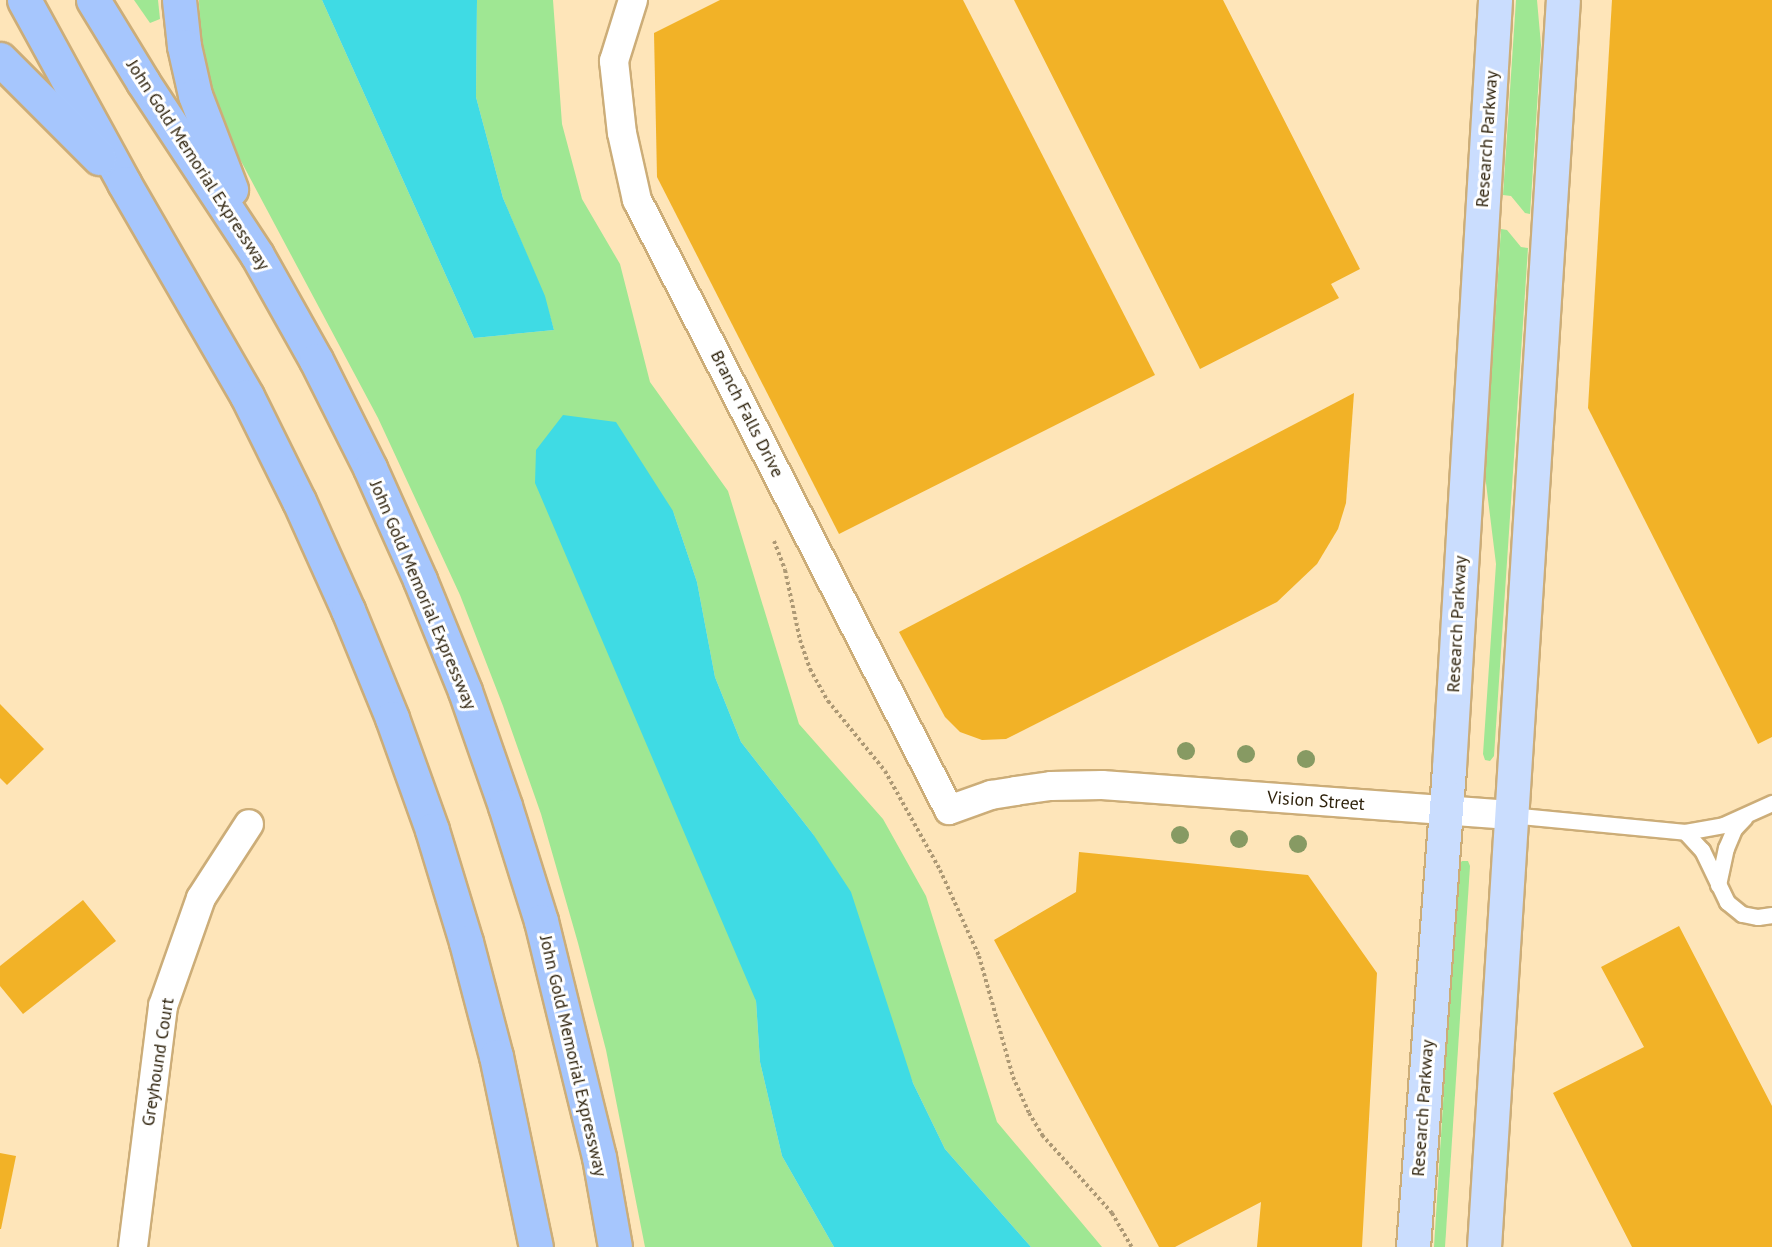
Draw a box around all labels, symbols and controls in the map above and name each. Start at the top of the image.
street label: John Gold Memorial Expressway [122,56,274,274]
street label: Research Parkway [1471,70,1503,208]
street label: Branch Falls Drive [706,347,788,481]
street label: John Gold Memorial Expressway [365,477,481,713]
street label: Research Parkway [1443,555,1471,693]
street label: Vision Street [1267,787,1365,815]
street label: John Gold Memorial Expressway [535,933,611,1179]
street label: Greyhound Court [137,996,179,1128]
street label: Research Parkway [1407,1039,1439,1177]

